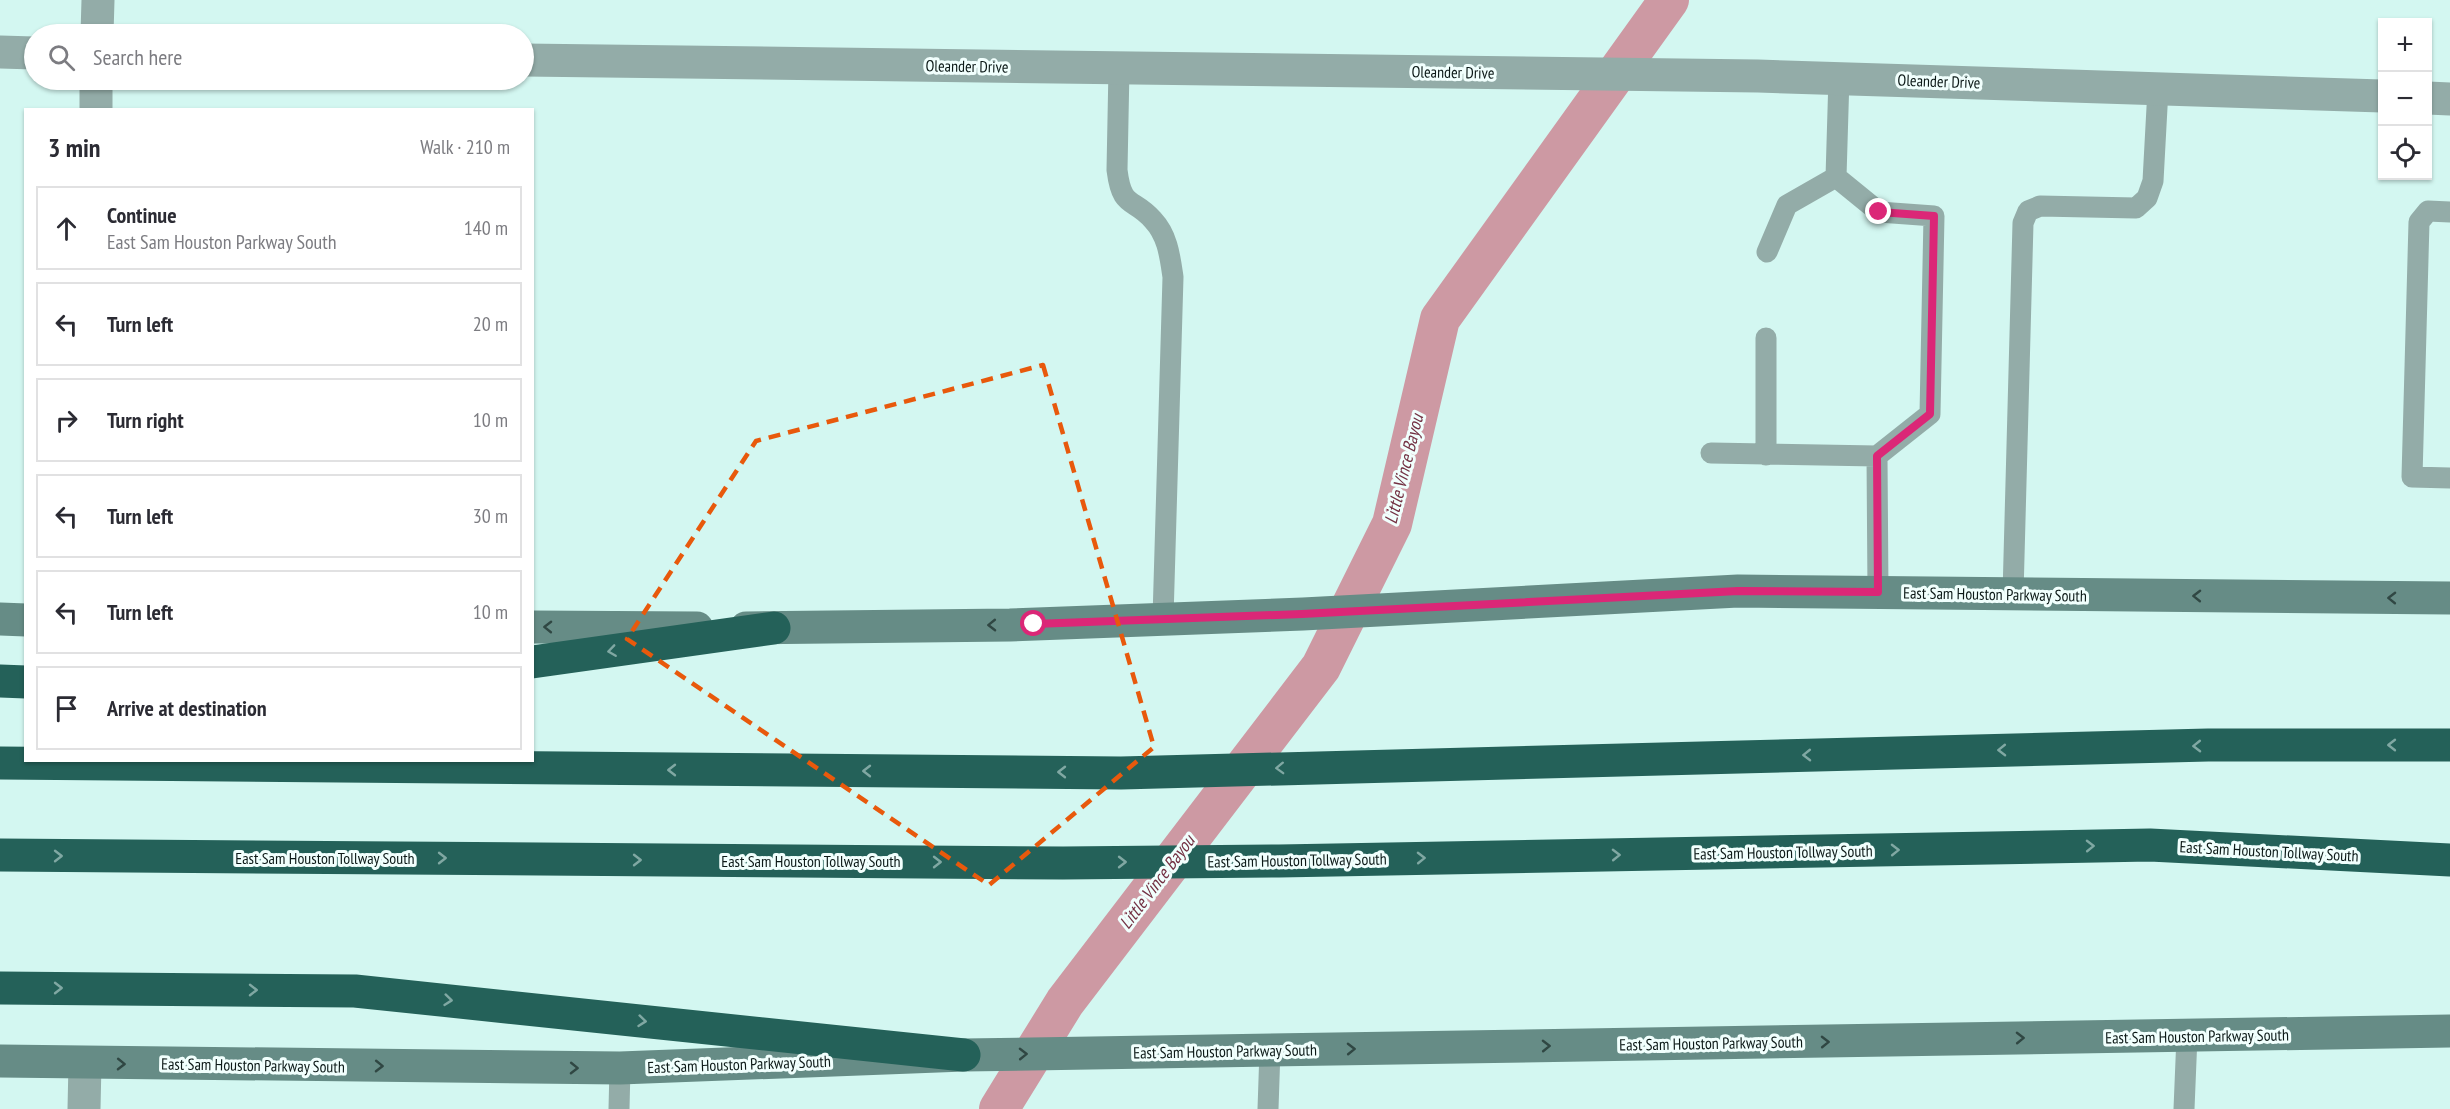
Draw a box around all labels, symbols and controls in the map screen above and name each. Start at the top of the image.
map controls [2378,18,2432,180]
button: + [2378,18,2432,72]
search box [24,24,534,90]
icon: search [45,41,78,74]
text: Search here [93,43,182,71]
street label: Oleander Drive [925,55,1009,77]
street label: Oleander Drive [1411,61,1495,83]
street label: Oleander Drive [1897,70,1981,92]
button: − [2378,72,2432,126]
button: locate [2378,126,2432,180]
text: 3 min [48,131,101,164]
text: Walk · 210 m [420,134,510,160]
route end [1865,198,1891,224]
text: Continue [107,201,177,229]
icon: ahead [50,212,83,245]
text: 140 m [464,215,508,241]
text: East Sam Houston Parkway South [107,229,337,255]
icon: left [50,308,83,341]
text: Turn left [107,310,173,338]
text: 20 m [473,311,508,337]
icon: right [50,404,83,437]
text: Turn right [107,406,184,434]
text: 10 m [473,407,508,433]
water label: Little Vince Bayou [1379,411,1428,526]
icon: left [50,500,83,533]
text: Turn left [107,502,173,530]
text: 30 m [473,503,508,529]
street label: East Sam Houston Parkway South [1903,582,2087,606]
one-way arrow [2192,590,2201,602]
one-way arrow [2387,591,2396,604]
icon: left [50,596,83,629]
text: Turn left [107,598,173,626]
text: 10 m [473,599,508,625]
route start [1020,610,1046,636]
one-way arrow [988,619,997,631]
one-way arrow [543,621,552,633]
one-way arrow [608,645,617,657]
icon: arrive [50,692,83,725]
text: Arrive at destination [107,694,267,722]
one-way arrow [2192,739,2201,752]
one-way arrow [2387,739,2396,751]
one-way arrow [1997,744,2006,757]
one-way arrow [1802,749,1811,761]
one-way arrow [1276,762,1285,775]
one-way arrow [668,764,677,776]
one-way arrow [863,765,872,777]
one-way arrow [1058,766,1067,778]
water label: Little Vince Bayou [1114,829,1200,933]
street label: East Sam Houston Tollway South [2179,836,2359,866]
street label: East Sam Houston Tollway South [1693,840,1873,864]
one-way arrow [2086,840,2095,852]
one-way arrow [1891,843,1900,856]
street label: East Sam Houston Tollway South [235,848,415,868]
street label: East Sam Houston Tollway South [1207,848,1387,872]
one-way arrow [1612,849,1621,861]
one-way arrow [54,850,63,862]
street label: East Sam Houston Tollway South [721,851,901,871]
one-way arrow [438,852,447,865]
one-way arrow [1417,852,1426,865]
one-way arrow [633,854,642,866]
one-way arrow [933,856,942,868]
one-way arrow [1117,856,1126,868]
one-way arrow [54,982,63,994]
one-way arrow [249,984,258,996]
one-way arrow [443,993,453,1006]
one-way arrow [637,1014,646,1027]
street label: East Sam Houston Parkway South [2105,1024,2289,1048]
street label: East Sam Houston Parkway South [1619,1031,1803,1055]
one-way arrow [2015,1032,2024,1045]
one-way arrow [1820,1035,1829,1048]
street label: East Sam Houston Parkway South [1133,1039,1317,1063]
one-way arrow [1541,1040,1550,1052]
one-way arrow [1346,1043,1355,1055]
one-way arrow [1018,1048,1027,1060]
street label: East Sam Houston Parkway South [647,1051,831,1077]
street label: East Sam Houston Parkway South [161,1053,345,1077]
one-way arrow [117,1058,126,1070]
one-way arrow [375,1060,384,1072]
one-way arrow [570,1062,579,1074]

